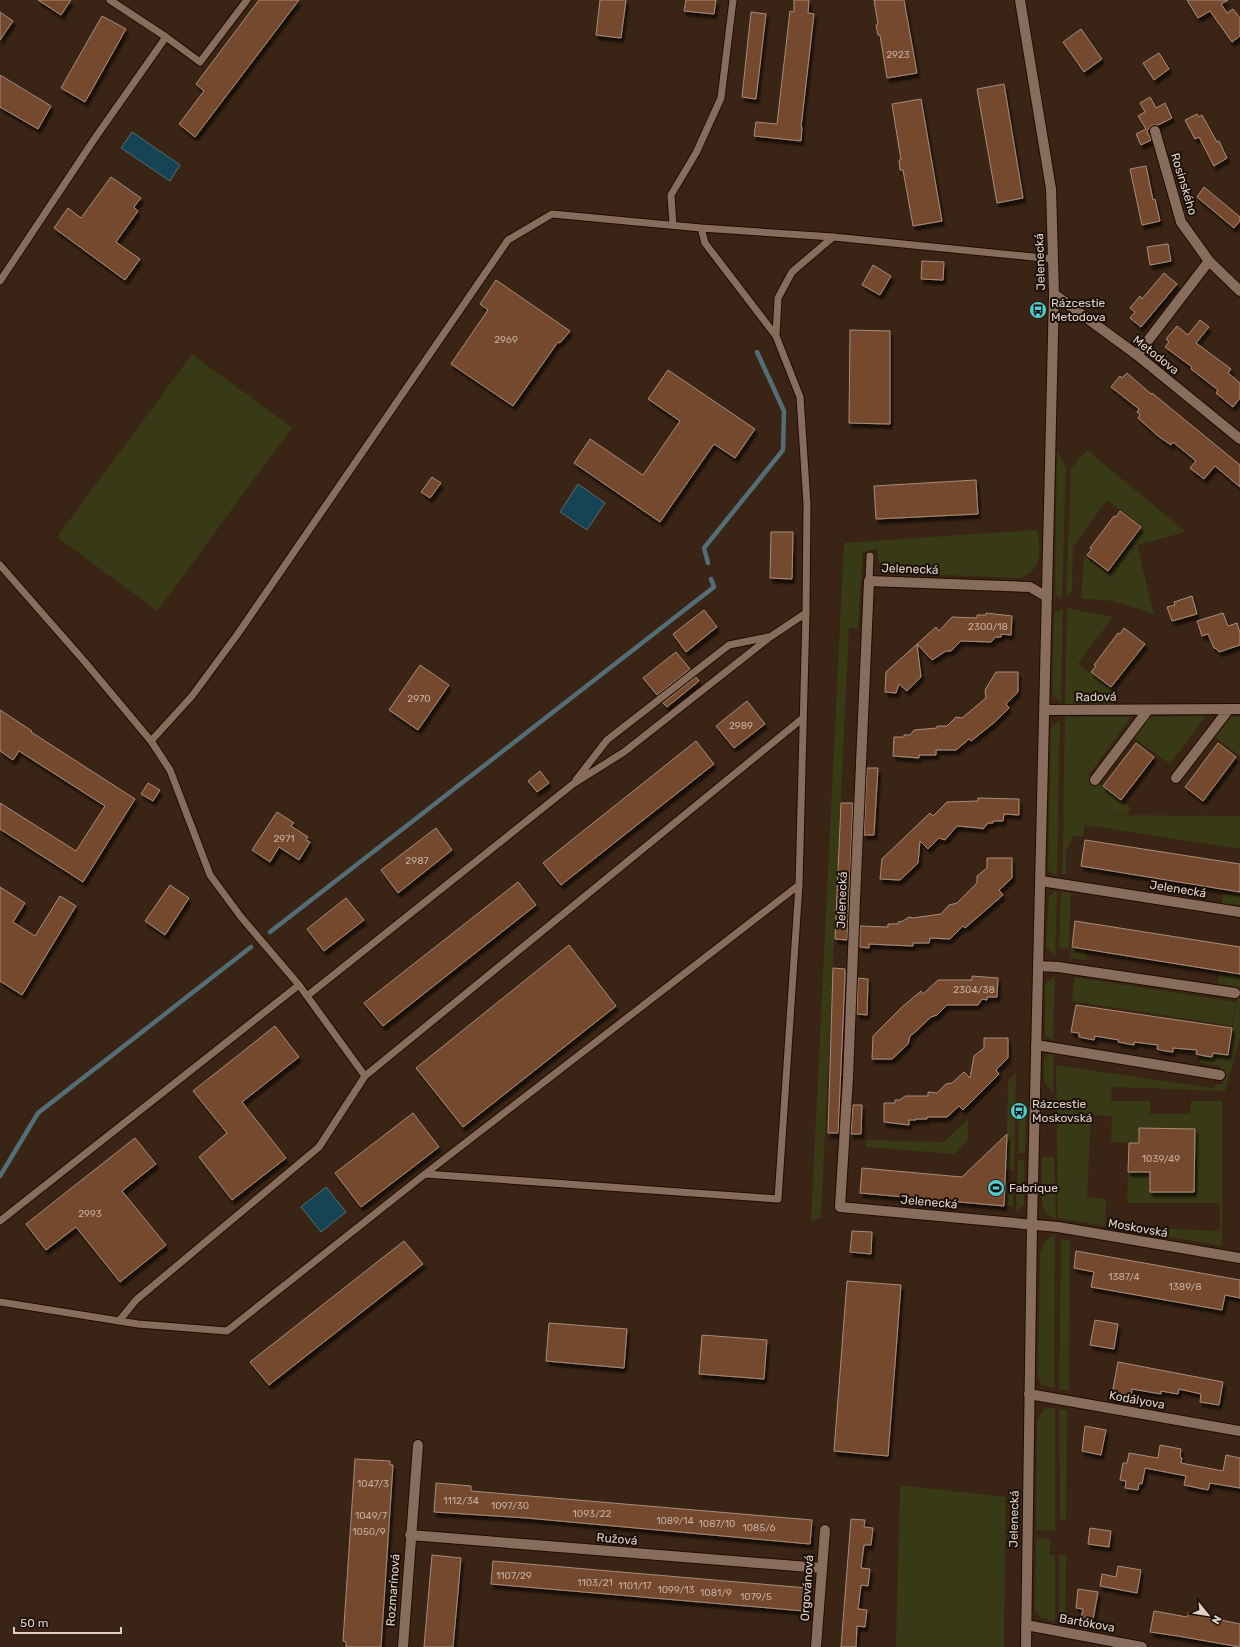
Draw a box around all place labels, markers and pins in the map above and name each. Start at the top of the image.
place label: Rázcestie Metodova [1051,296,1106,324]
bus stop icon: Rázcestie Metodova [1028,300,1048,320]
place label: Rázcestie Moskovská [1032,1097,1092,1125]
bus stop icon: Rázcestie Moskovská [1009,1101,1029,1121]
sports icon: Fabrique [986,1178,1006,1198]
place label: Fabrique [1009,1181,1058,1195]

